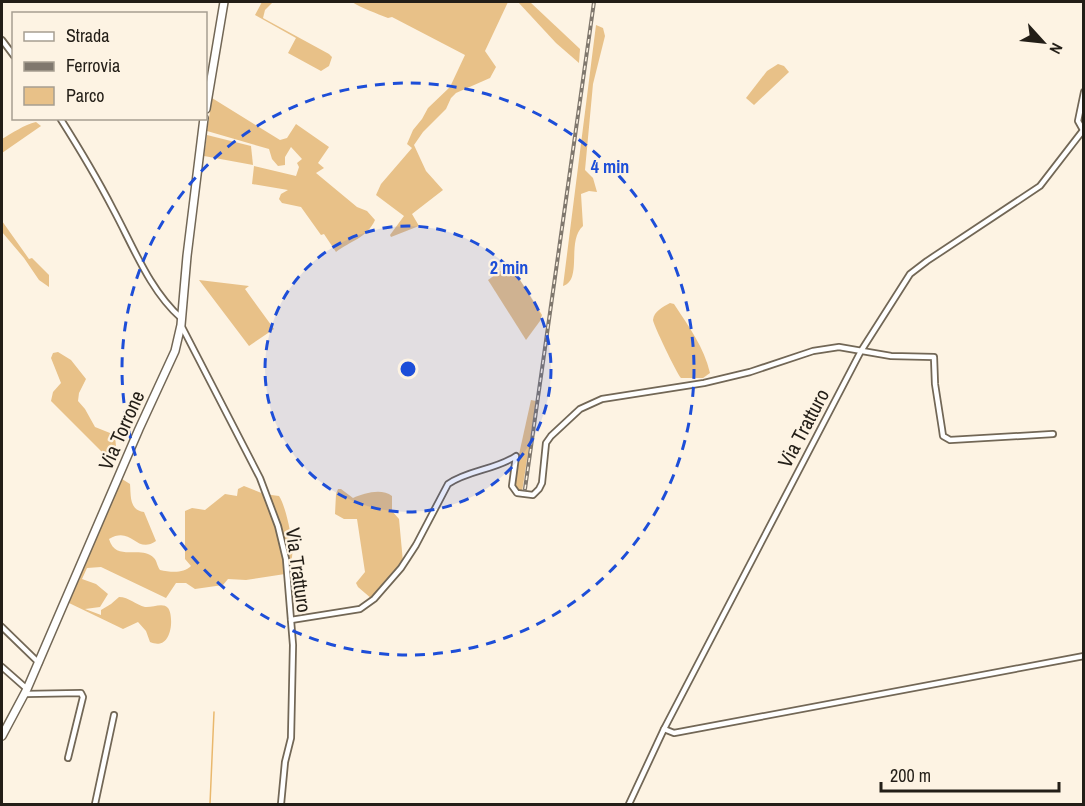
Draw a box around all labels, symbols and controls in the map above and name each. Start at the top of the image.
legend [12,12,207,120]
north arrow [1013,12,1073,72]
text: Strada [66,23,110,48]
text: N [1044,40,1068,58]
text: Ferrovia [66,53,120,78]
text: Parco [66,83,105,108]
text: 4 min [591,154,629,179]
text: 2 min [490,255,528,280]
centre of rings [398,359,418,379]
street label: Via Tratturo [771,384,835,472]
street label: Via Torrone [92,386,150,474]
street label: Via Tratturo [280,526,318,614]
scale bar [881,755,1060,793]
text: 200 m [890,763,931,788]

